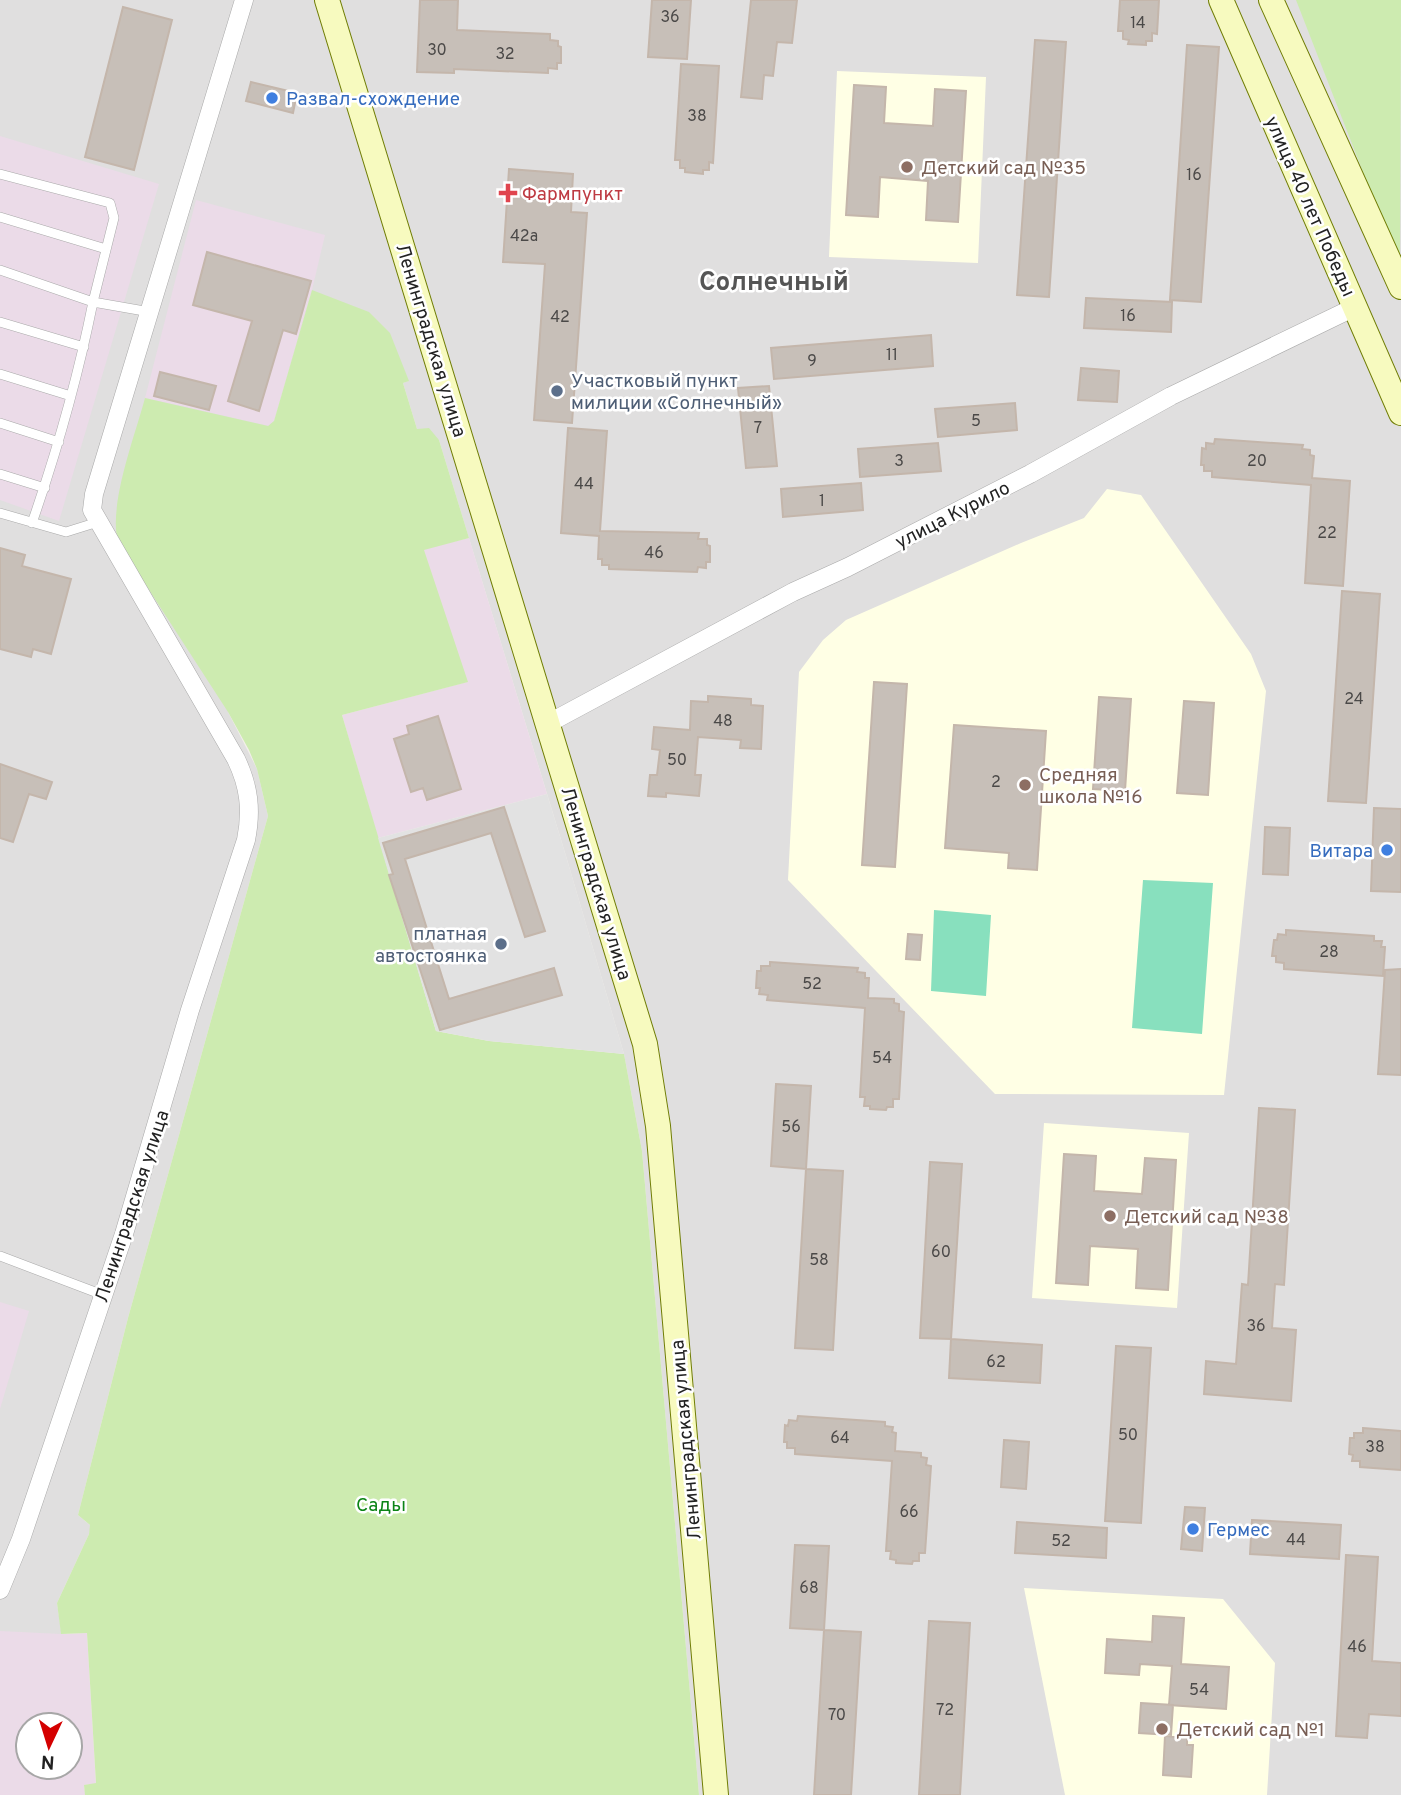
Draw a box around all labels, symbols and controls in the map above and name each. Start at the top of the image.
house number: 36 [660,8,680,28]
house number: 14 [1130,14,1146,34]
house number: 30 [427,41,447,61]
house number: 32 [495,45,515,65]
place label: Развал-схождение [286,88,460,112]
marker: Развал-схождение [264,90,280,106]
house number: 38 [687,107,707,127]
street label: улица 40 лет Победы [1259,113,1360,301]
place label: Детский сад №35 [921,157,1086,181]
marker: Детский сад №35 [899,159,915,175]
house number: 16 [1186,166,1202,186]
place label: Фармпункт [522,183,623,207]
marker: Фармпункт [500,185,516,201]
house number: 42a [510,227,538,247]
street label: Ленинградская улица [389,241,471,440]
district label: Солнечный [699,267,849,300]
house number: 16 [1120,307,1136,327]
house number: 42 [550,308,570,328]
house number: 11 [886,346,898,366]
house number: 9 [807,352,817,372]
place label: Участковый пункт милиции «Солнечный» [571,370,782,416]
marker: Участковый пункт милиции «Солнечный» [549,383,565,399]
house number: 5 [971,412,981,432]
house number: 7 [754,419,762,439]
house number: 3 [894,452,904,472]
house number: 20 [1247,452,1267,472]
house number: 44 [574,475,594,495]
street label: улица Курило [892,477,1014,555]
house number: 1 [819,492,825,512]
house number: 22 [1317,524,1337,544]
house number: 46 [644,544,664,564]
house number: 24 [1344,690,1364,710]
house number: 48 [713,712,733,732]
house number: 50 [667,751,687,771]
place label: Средняя школа №16 [1039,764,1143,810]
house number: 2 [991,773,1001,793]
marker: Средняя школа №16 [1017,777,1033,793]
street label: Ленинградская улица [554,784,636,983]
place label: Витара [1310,840,1373,864]
marker: Витара [1379,842,1395,858]
place label: платная автостоянка [375,923,487,969]
marker: платная автостоянка [493,936,509,952]
house number: 28 [1319,943,1339,963]
house number: 52 [802,975,822,995]
house number: 54 [872,1049,892,1069]
street label: Ленинградская улица [90,1107,175,1306]
house number: 56 [781,1118,801,1138]
place label: Детский сад №38 [1124,1206,1289,1230]
marker: Детский сад №38 [1102,1208,1118,1224]
house number: 60 [931,1243,951,1263]
house number: 58 [809,1251,829,1271]
house number: 36 [1246,1317,1266,1337]
street label: Ленинградская улица [666,1339,708,1541]
house number: 62 [986,1353,1006,1373]
house number: 50 [1118,1426,1138,1446]
house number: 64 [830,1429,850,1449]
house number: 38 [1365,1438,1385,1458]
park label: Сады [356,1494,406,1518]
house number: 66 [899,1503,919,1523]
place label: Гермес [1207,1519,1270,1543]
marker: Гермес [1185,1521,1201,1537]
house number: 44 [1286,1531,1306,1551]
house number: 52 [1051,1532,1071,1552]
house number: 68 [799,1579,819,1599]
house number: 46 [1347,1638,1367,1658]
house number: 54 [1189,1681,1209,1701]
house number: 72 [936,1701,954,1721]
house number: 70 [828,1706,846,1726]
north arrow [14,1711,84,1781]
place label: Детский сад №1 [1176,1719,1325,1743]
marker: Детский сад №1 [1154,1721,1170,1737]
text: N [40,1749,56,1773]

